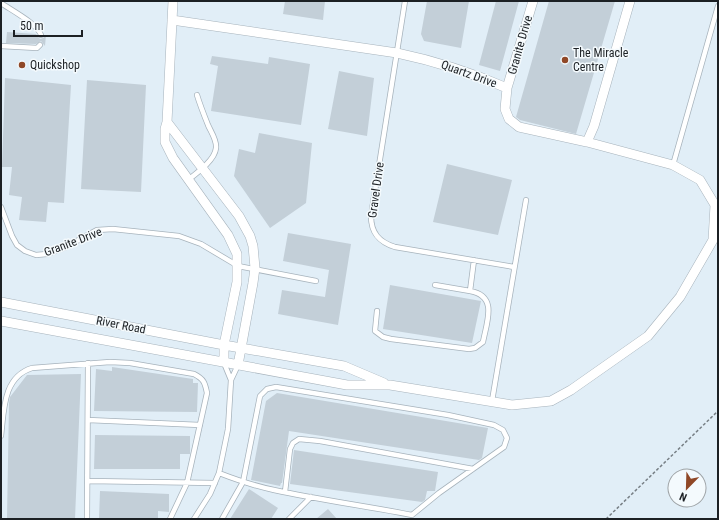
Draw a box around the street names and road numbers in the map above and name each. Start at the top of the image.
street label: Granite Drive [505,14,535,76]
street label: Quartz Drive [439,57,499,91]
street label: Gravel Drive [365,161,387,219]
street label: Granite Drive [42,224,104,259]
street label: River Road [95,313,147,337]

